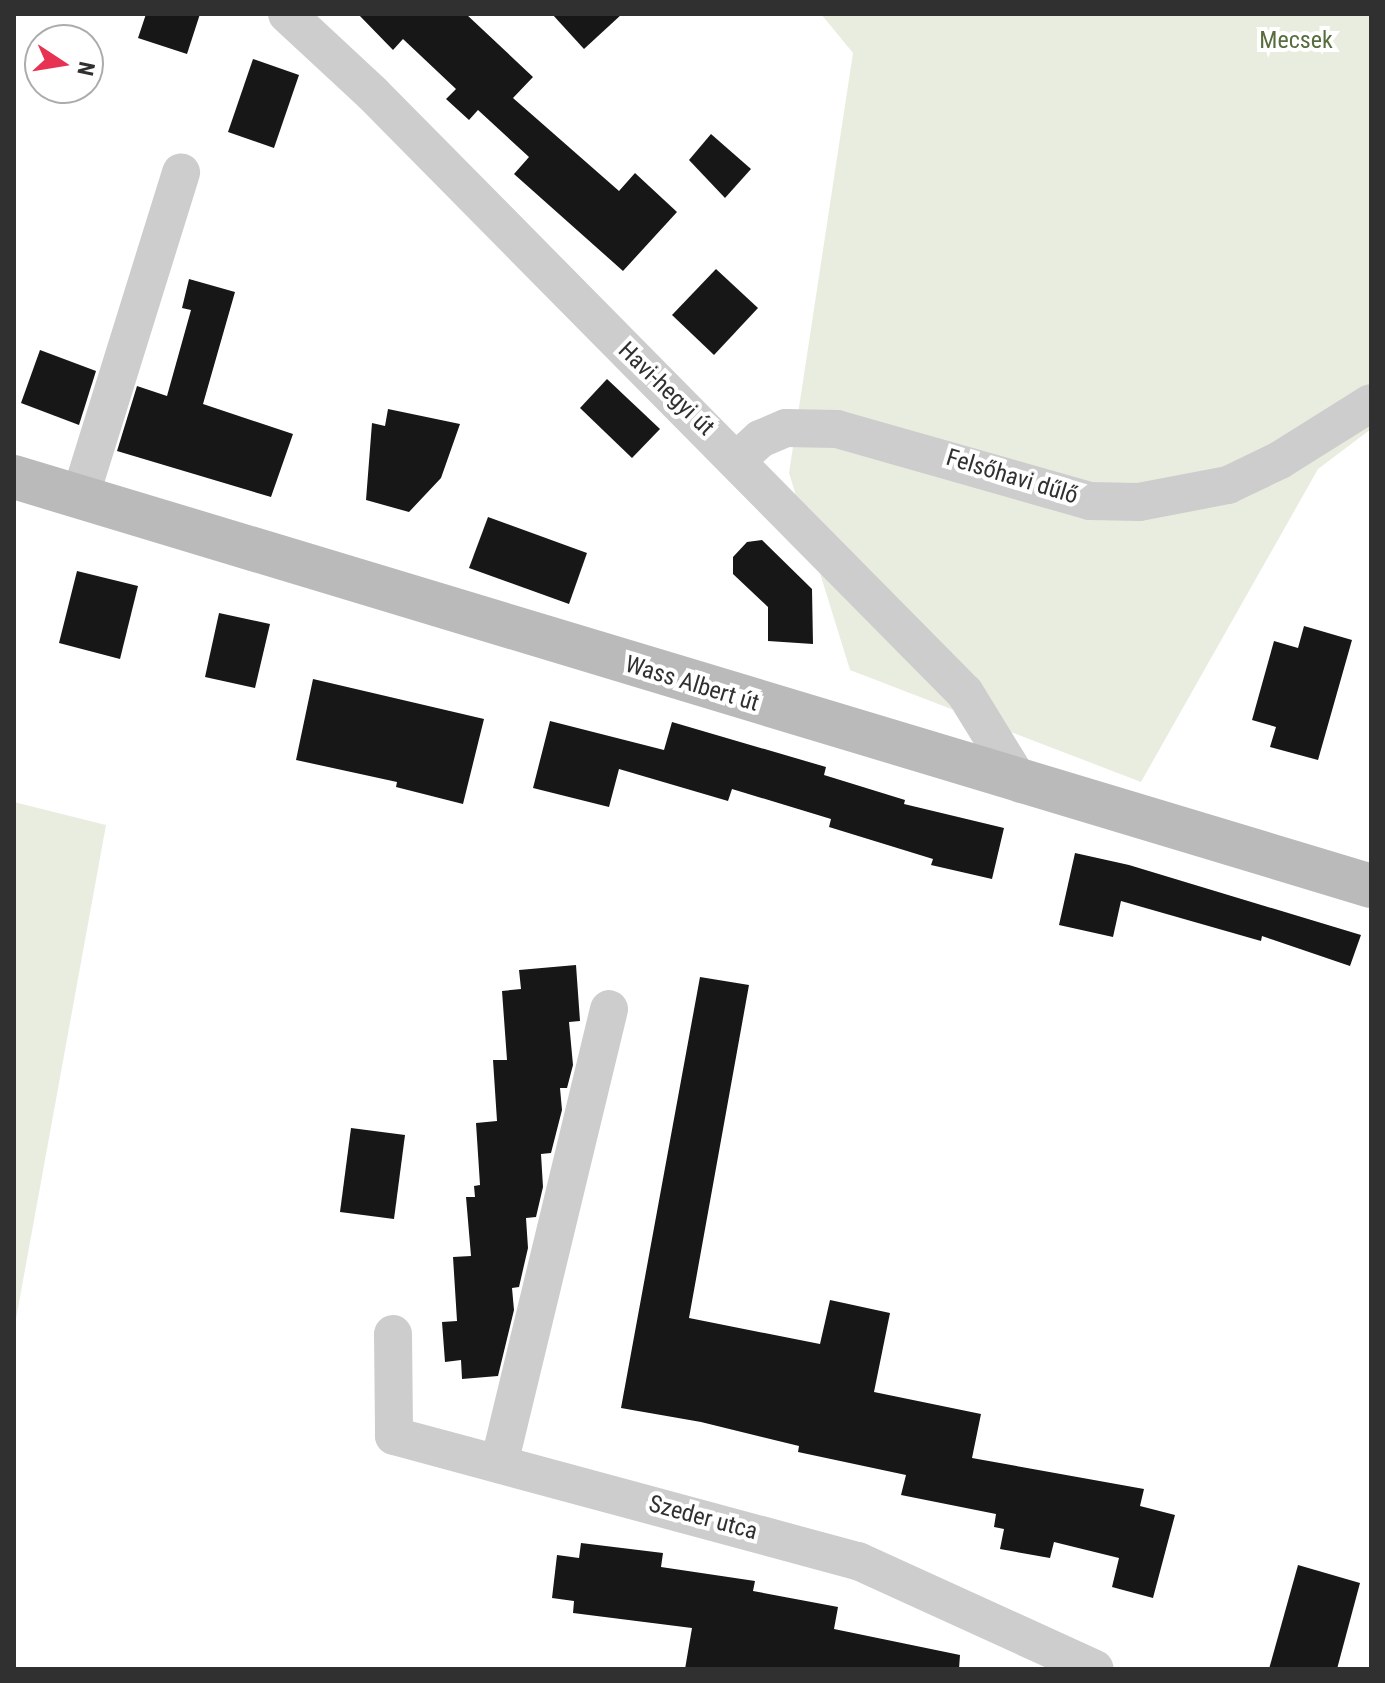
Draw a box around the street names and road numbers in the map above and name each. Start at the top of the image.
street label: Havi-hegyi út [612,336,720,442]
street label: Felsőhavi dűlő [943,443,1081,511]
street label: Wass Albert út [622,650,762,718]
street label: Szeder utca [646,1490,760,1546]

